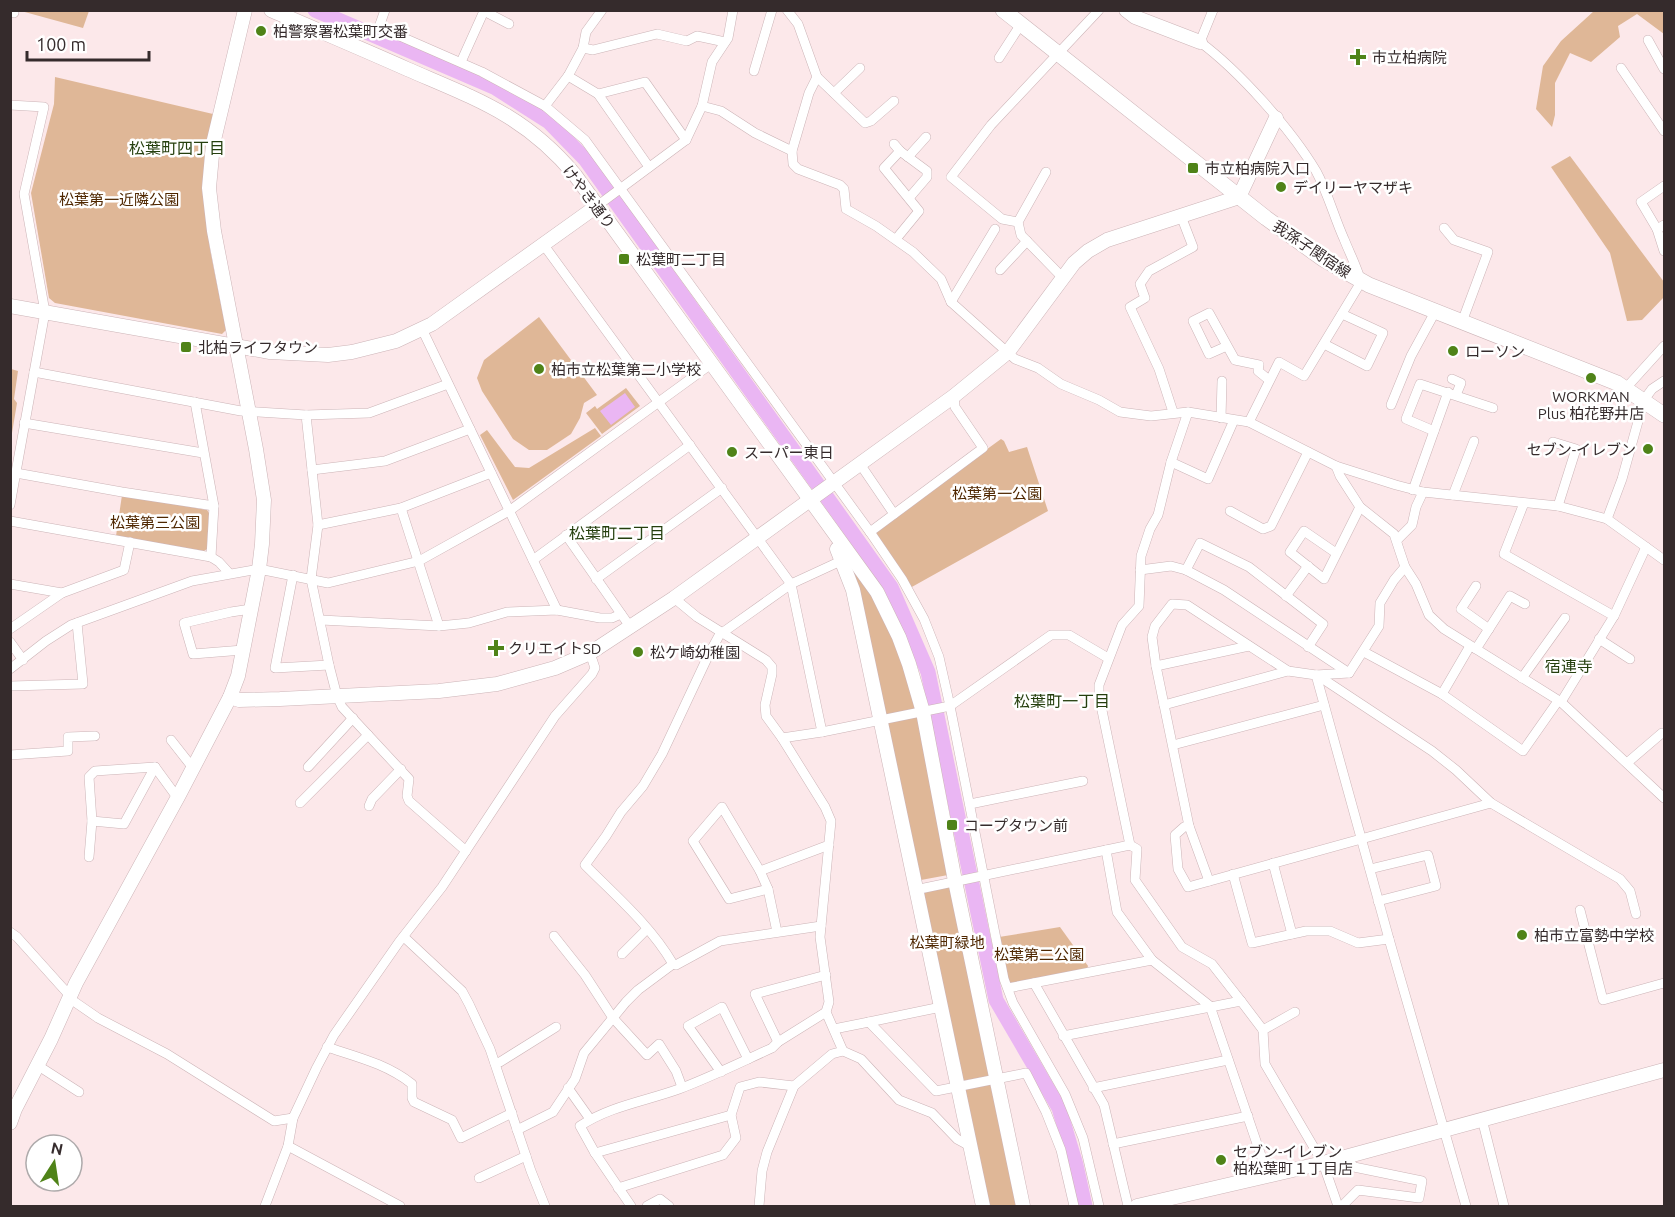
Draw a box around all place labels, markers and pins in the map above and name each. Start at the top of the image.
place label: 柏警察署松葉町交番 [273,23,408,40]
marker: 柏警察署松葉町交番 [254,24,268,38]
marker: 市立柏病院 [1349,48,1367,66]
place label: 市立柏病院 [1372,49,1447,66]
place label: 市立柏病院入口 [1205,160,1310,177]
marker: 市立柏病院入口 [1186,161,1200,175]
place label: デイリーヤマザキ [1293,179,1413,196]
marker: デイリーヤマザキ [1274,180,1288,194]
place label: 松葉町二丁目 [636,251,726,268]
marker: 松葉町二丁目 [617,252,631,266]
place label: 北柏ライフタウン [198,339,318,356]
marker: 北柏ライフタウン [179,340,193,354]
place label: ローソン [1465,343,1525,360]
marker: ローソン [1446,344,1460,358]
place label: 柏市立松葉第二小学校 [551,361,701,378]
marker: 柏市立松葉第二小学校 [532,362,546,376]
marker: WORKMAN Plus 柏花野井店 [1584,371,1598,385]
place label: WORKMAN Plus 柏花野井店 [1538,388,1644,422]
place label: セブン-イレブン [1527,441,1636,458]
marker: セブン-イレブン [1641,442,1655,456]
place label: スーパー東日 [744,444,834,461]
marker: スーパー東日 [725,445,739,459]
place label: クリエイトSD [508,640,601,657]
marker: クリエイトSD [489,641,503,655]
place label: 松ケ崎幼稚園 [650,644,740,661]
marker: 松ケ崎幼稚園 [631,645,645,659]
place label: コープタウン前 [964,817,1068,834]
marker: コープタウン前 [945,818,959,832]
place label: 柏市立富勢中学校 [1534,927,1654,944]
marker: 柏市立富勢中学校 [1515,928,1529,942]
place label: セブン-イレブン 柏松葉町１丁目店 [1233,1143,1353,1177]
marker: セブン-イレブン 柏松葉町１丁目店 [1214,1153,1228,1167]

